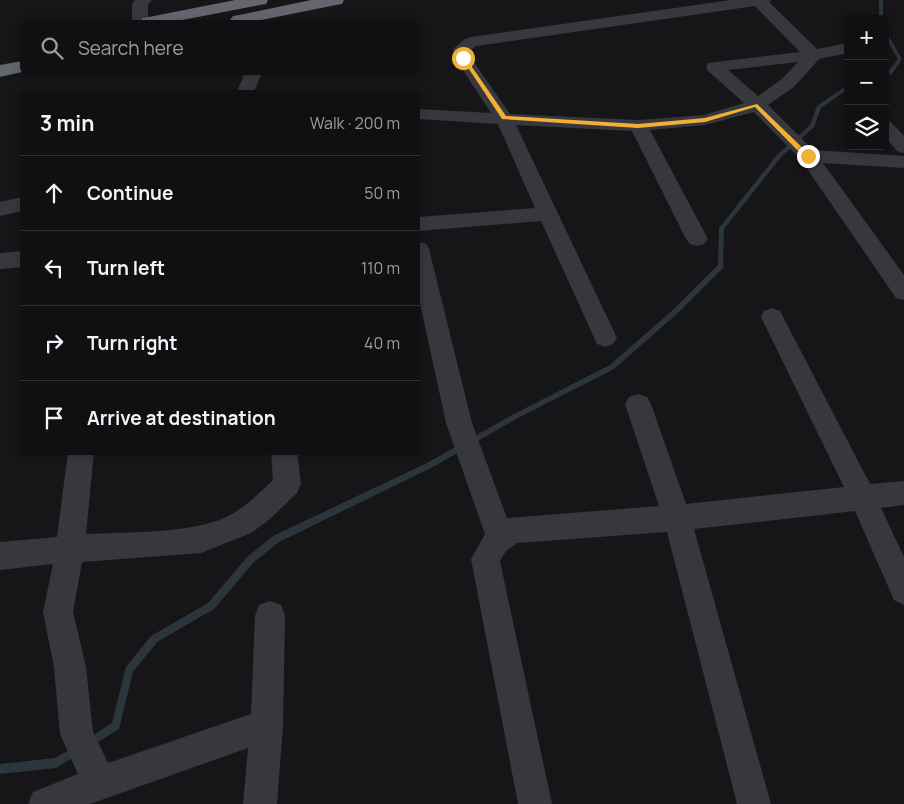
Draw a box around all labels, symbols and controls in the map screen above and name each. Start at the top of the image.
map controls [844,15,889,150]
button: + [844,15,889,60]
search box [20,20,420,75]
icon: search [38,34,66,62]
text: Search here [78,35,184,61]
route start [452,47,475,70]
button: − [844,60,889,105]
button: layers [844,105,889,150]
text: 3 min [40,109,94,137]
text: Walk · 200 m [310,112,400,134]
route end [797,145,820,168]
icon: ahead [40,179,68,207]
text: Continue [87,180,173,206]
text: 50 m [364,182,400,204]
icon: left [40,254,68,282]
text: Turn left [87,255,165,281]
text: 110 m [361,257,400,279]
icon: right [40,329,68,357]
text: Turn right [87,330,177,356]
text: 40 m [364,332,400,354]
icon: arrive [40,404,68,432]
text: Arrive at destination [87,405,276,431]

